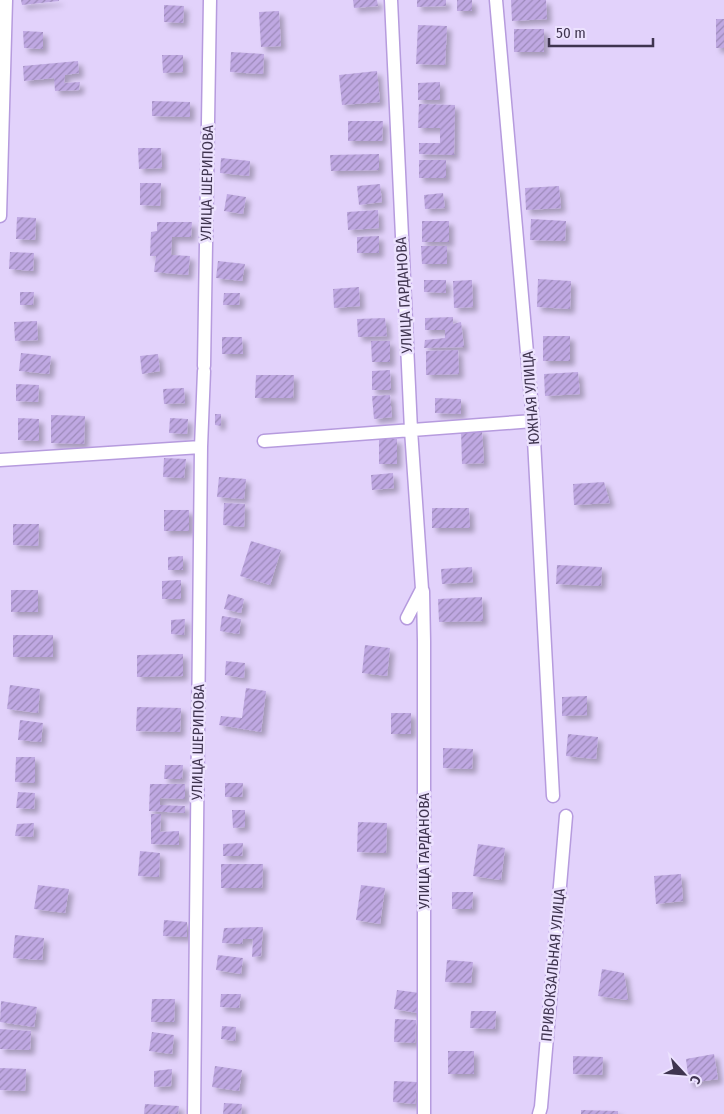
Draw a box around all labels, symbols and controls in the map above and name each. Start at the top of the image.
scale bar [549,15,653,47]
text: 50 m [556,24,586,42]
street label: УЛИЦА ШЕРИПОВА [197,125,217,242]
street label: УЛИЦА ГАРДАНОВА [392,236,416,355]
street label: ЮЖНАЯ УЛИЦА [519,351,543,445]
street label: УЛИЦА ШЕРИПОВА [188,684,208,801]
street label: УЛИЦА ГАРДАНОВА [415,793,433,910]
street label: ПРИВОКЗАЛЬНАЯ УЛИЦА [537,888,569,1042]
north arrow [659,1049,709,1099]
text: С [686,1072,704,1087]

